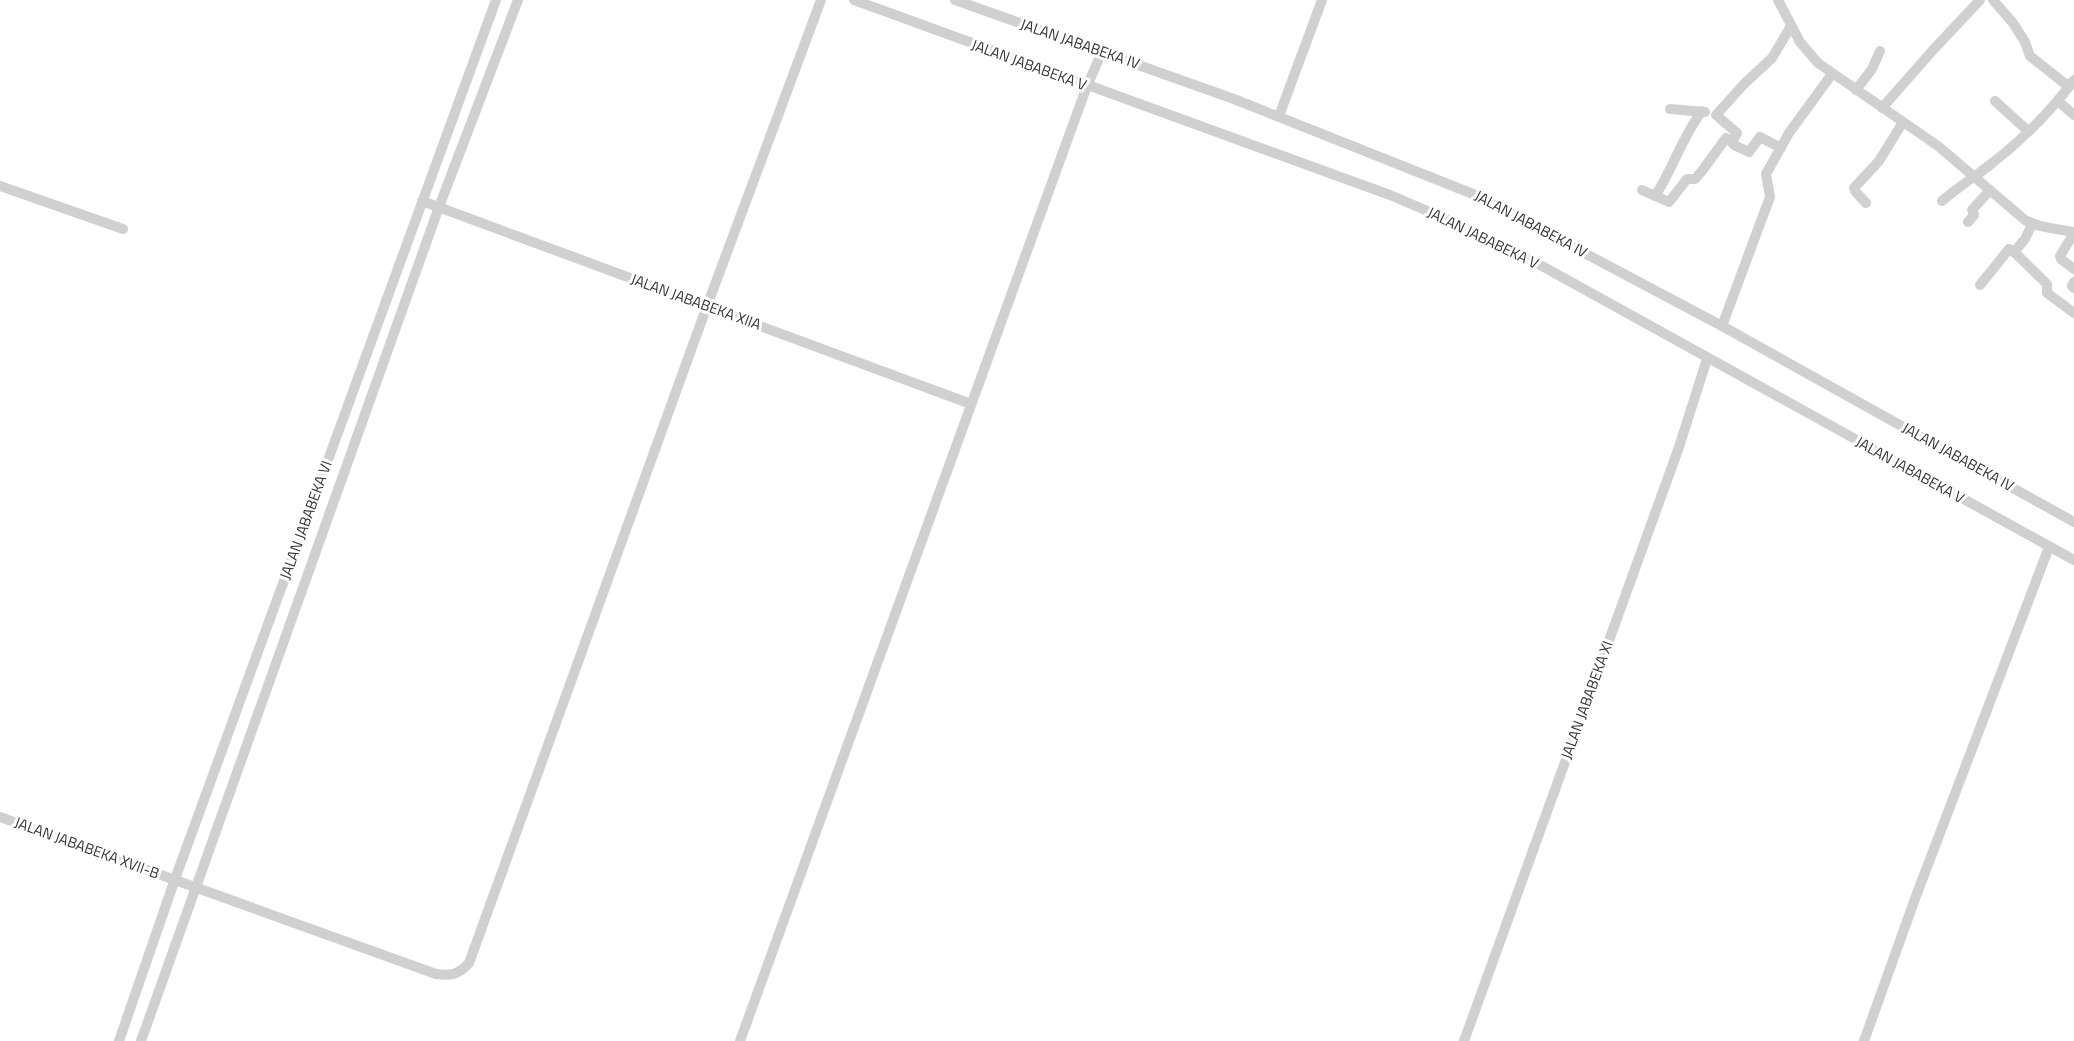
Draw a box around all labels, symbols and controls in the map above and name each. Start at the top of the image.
street label: JALAN JABABEKA IV [1017,12,1143,75]
street label: JALAN JABABEKA V [968,33,1090,96]
street label: JALAN JABABEKA IV [1471,184,1592,263]
street label: JALAN JABABEKA V [1424,201,1543,275]
street label: JALAN JABABEKA XIIA [628,267,765,336]
street label: JALAN JABABEKA IV [1898,416,2019,497]
street label: JALAN JABABEKA V [1852,430,1969,509]
street label: JALAN JABABEKA VI [273,457,338,582]
street label: JALAN JABABEKA XI [1554,637,1619,762]
street label: JALAN JABABEKA XVII-B [11,811,163,884]

